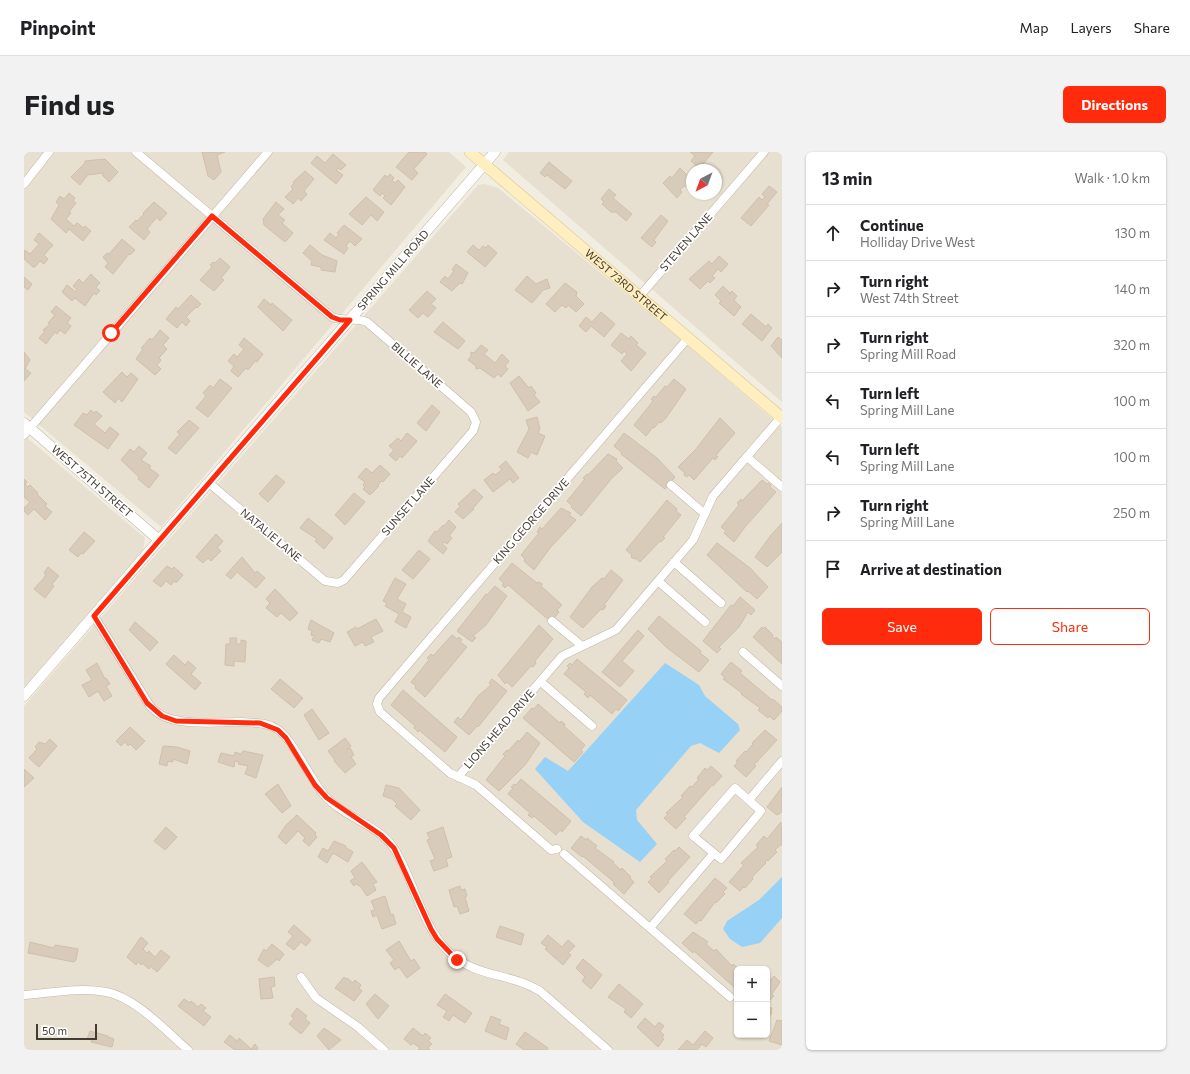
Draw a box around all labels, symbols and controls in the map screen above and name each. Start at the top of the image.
text: Pinpoint [20,16,96,39]
text: Map [1020,19,1048,36]
text: Layers [1070,19,1112,36]
text: Share [1134,19,1170,36]
button: Directions [1063,86,1166,123]
text: Find us [24,87,115,121]
north arrow [686,164,722,200]
text: 13 min [822,168,872,189]
text: Walk · 1.0 km [1074,170,1150,186]
street label: STEVEN LANE [657,210,715,274]
text: Continue [860,216,924,234]
icon: ahead [822,222,844,244]
text: 130 m [1115,225,1150,241]
street label: SPRING MILL ROAD [354,227,431,312]
text: Holliday Drive West [860,234,975,250]
street label: WEST 73RD STREET [583,246,670,323]
text: Turn right [860,272,929,290]
icon: right [822,278,844,300]
text: 140 m [1114,281,1150,297]
text: West 74th Street [860,290,959,306]
route start [102,324,120,342]
text: Turn right [860,328,929,346]
icon: right [822,334,844,356]
text: 320 m [1113,337,1150,353]
street label: BILLIE LANE [389,339,445,390]
text: Spring Mill Road [860,346,956,362]
text: Turn left [860,384,919,402]
icon: left [822,390,844,412]
text: 100 m [1114,393,1150,409]
text: Spring Mill Lane [860,402,954,418]
text: Turn left [860,440,919,458]
street label: WEST 75TH STREET [49,442,136,519]
icon: left [822,446,844,468]
text: 100 m [1114,449,1150,465]
text: Spring Mill Lane [860,458,954,474]
street label: SUNSET LANE [379,474,437,538]
street label: KING GEORGE DRIVE [490,475,571,566]
text: Turn right [860,496,929,514]
icon: right [822,502,844,524]
street label: NATALIE LANE [238,505,304,564]
text: 250 m [1113,505,1150,521]
text: Spring Mill Lane [860,514,954,530]
icon: arrive [822,558,844,580]
text: Arrive at destination [860,560,1002,578]
button: Save [822,608,982,645]
button: Share [990,608,1150,645]
street label: LIONS HEAD DRIVE [461,687,536,771]
route end [448,951,466,969]
map controls [734,966,770,1038]
button: + [734,966,770,1002]
button: − [734,1002,770,1038]
scale bar [36,1022,97,1041]
text: 50 m [42,1024,67,1037]

